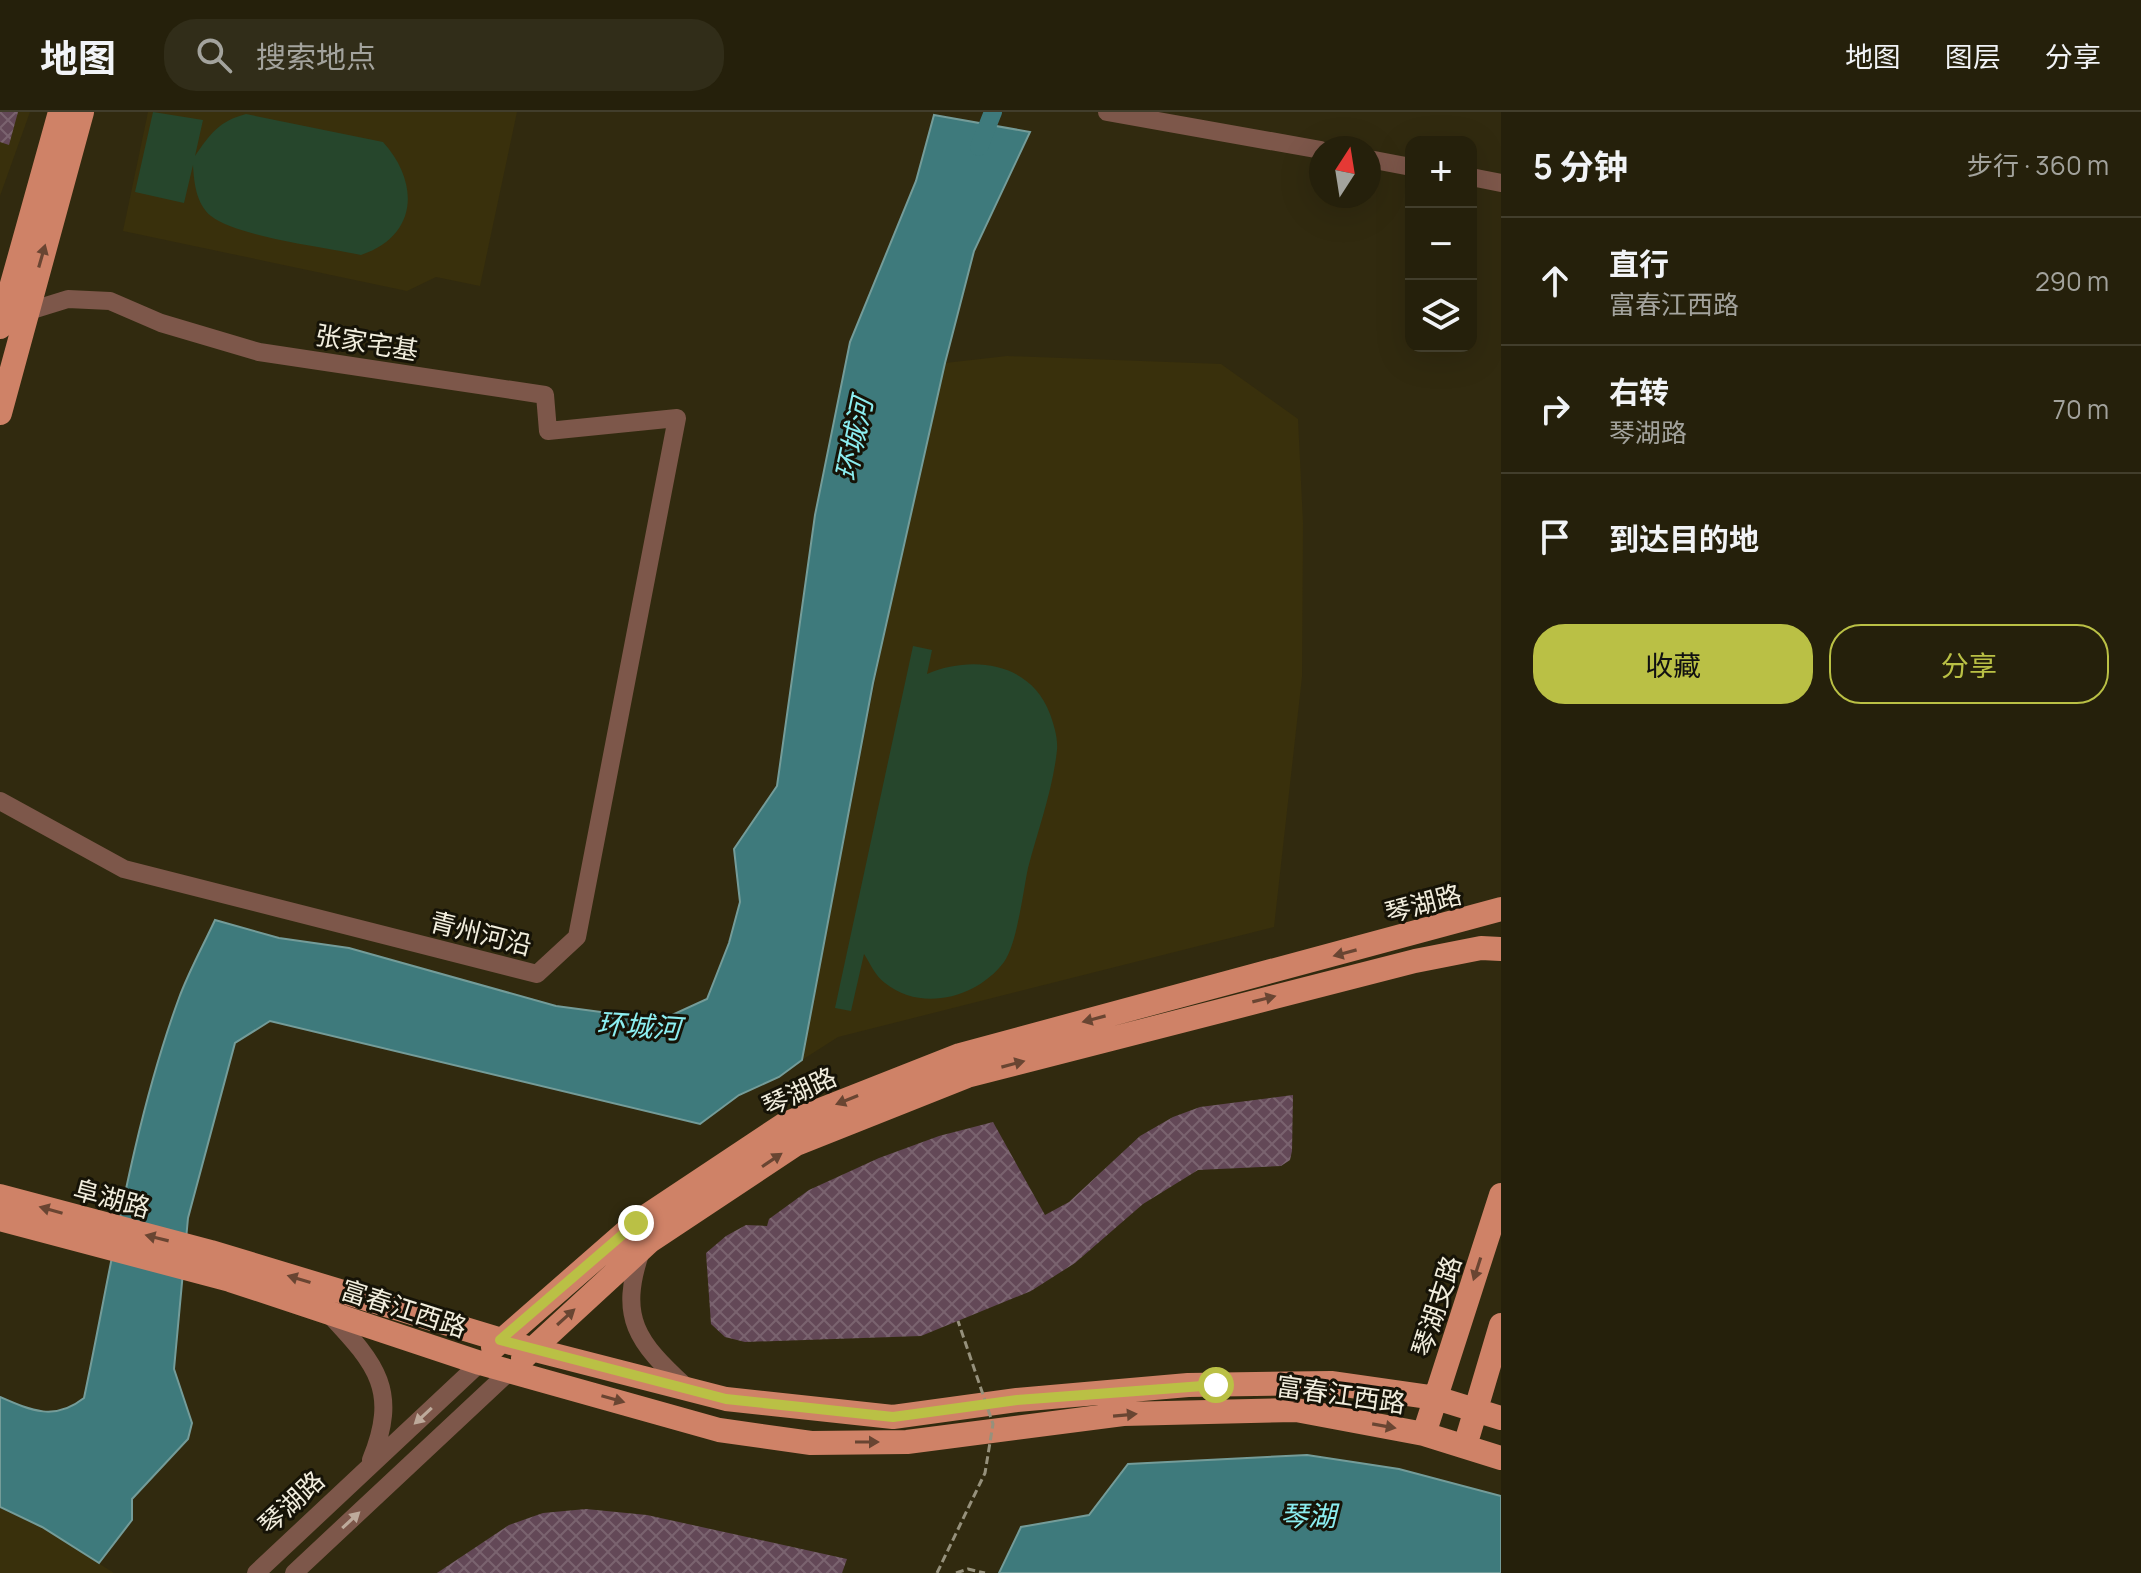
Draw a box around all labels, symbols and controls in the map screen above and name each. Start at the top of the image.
search box [164,19,724,91]
text: 地图 [40,31,116,83]
icon: search [192,33,236,77]
text: 搜索地点 [256,36,376,77]
text: 地图 [1845,37,1901,75]
text: 图层 [1945,37,2001,75]
text: 分享 [2045,37,2101,75]
north arrow [1309,136,1381,208]
map controls [1405,136,1477,352]
button: + [1405,136,1477,208]
text: 5 分钟 [1533,143,1628,189]
text: 步行 · 360 m [1967,147,2109,183]
button: − [1405,208,1477,280]
text: 直行 [1609,243,1669,284]
one-way arrow [36,244,49,268]
icon: ahead [1533,259,1577,303]
text: 290 m [2035,263,2109,299]
button: layers [1405,280,1477,352]
text: 富春江西路 [1609,286,1739,322]
street label: 张家宅基 [313,316,421,368]
text: 右转 [1609,371,1669,412]
icon: right [1533,387,1577,431]
water label: 环城河 [826,389,881,484]
text: 70 m [2053,391,2109,427]
text: 琴湖路 [1609,414,1687,450]
icon: arrive [1533,515,1577,559]
text: 到达目的地 [1609,518,1759,559]
button: 收藏 [1533,624,1813,704]
button: 分享 [1829,624,2109,704]
street label: 琴湖路 [1381,876,1465,930]
street label: 青州河沿 [426,903,536,963]
one-way arrow [1333,947,1358,959]
one-way arrow [1252,992,1277,1005]
water label: 环城河 [596,1003,687,1047]
one-way arrow [1081,1014,1106,1026]
street label: 琴湖路 [756,1058,842,1124]
one-way arrow [1000,1058,1025,1070]
one-way arrow [835,1093,859,1106]
one-way arrow [761,1153,783,1167]
street label: 阜湖路 [70,1171,154,1225]
one-way arrow [39,1204,64,1216]
route end [618,1205,654,1241]
one-way arrow [144,1232,169,1244]
street label: 琴湖支路 [1403,1251,1469,1361]
one-way arrow [1470,1257,1483,1281]
street label: 富春江西路 [337,1271,471,1345]
one-way arrow [287,1272,311,1285]
one-way arrow [556,1309,575,1327]
route start [1198,1367,1234,1403]
street label: 富春江西路 [1274,1367,1408,1421]
one-way arrow [601,1393,625,1406]
one-way arrow [414,1406,433,1425]
one-way arrow [1113,1408,1138,1421]
one-way arrow [1372,1421,1397,1433]
one-way arrow [855,1436,880,1448]
street label: 琴湖路 [250,1462,332,1542]
water label: 琴湖 [1280,1496,1340,1534]
one-way arrow [341,1511,360,1529]

